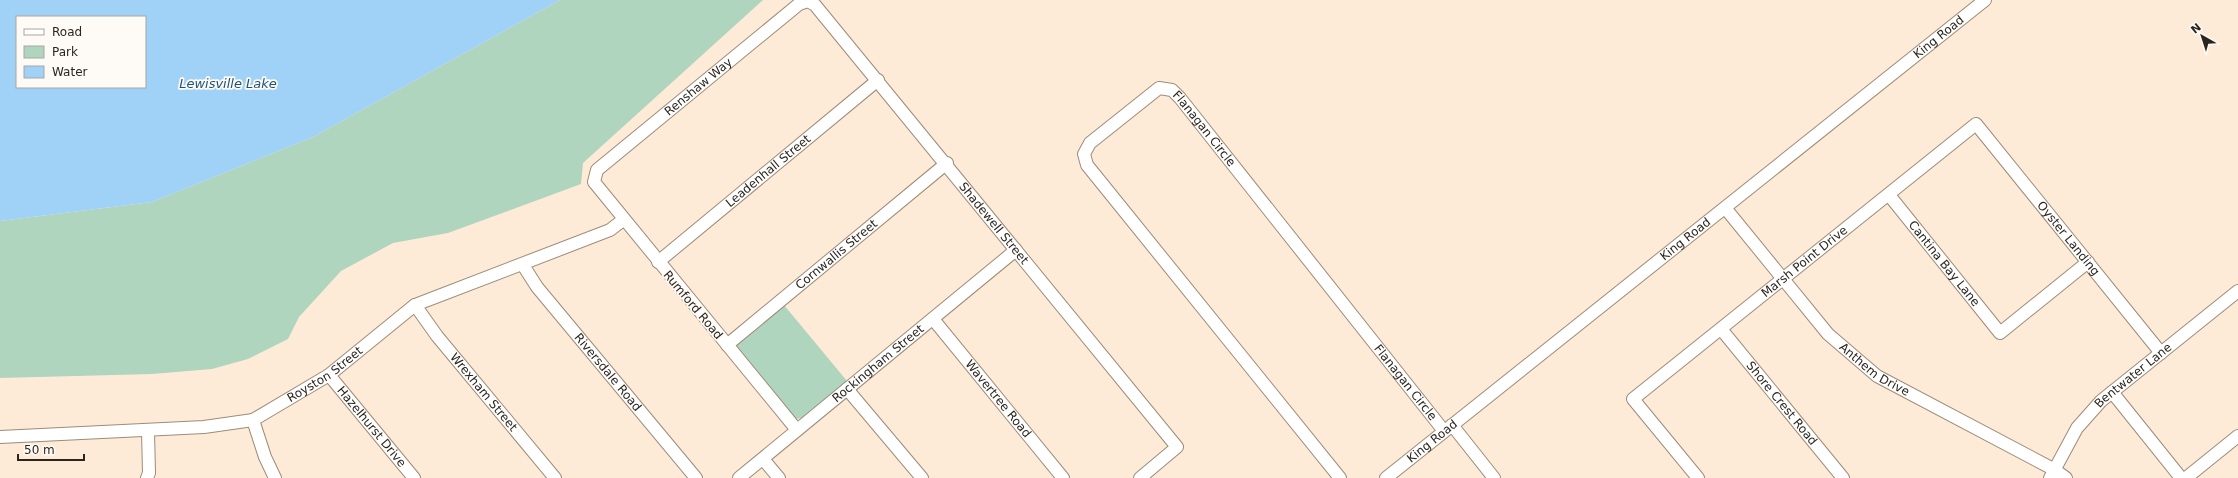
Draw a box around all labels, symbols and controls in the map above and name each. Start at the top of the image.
street label: King Road [1911,13,1967,61]
legend [16,16,146,88]
north arrow [2182,16,2222,56]
text: N [2188,21,2204,37]
text: Road [52,25,82,39]
text: Park [52,45,78,59]
street label: Renshaw Way [662,55,735,119]
text: Water [52,65,88,79]
water label: Lewisville Lake [179,76,277,91]
street label: Flanagan Circle [1170,88,1238,169]
street label: Leadenhall Street [723,132,814,210]
street label: Shadewell Street [956,179,1032,267]
street label: Oyster Landing [2034,198,2103,278]
street label: King Road [1657,215,1713,263]
street label: Cornwallis Street [793,216,880,292]
street label: Cantina Bay Lane [1906,218,1983,309]
street label: Marsh Point Drive [1759,223,1850,300]
street label: Rumford Road [660,268,726,342]
street label: Rockingham Street [829,322,927,405]
street label: Riversdale Road [572,330,644,414]
street label: Anthem Drive [1836,340,1912,399]
street label: Bentwater Lane [2091,340,2174,410]
street label: Flanagan Circle [1371,342,1440,423]
street label: Royston Street [285,343,366,405]
street label: Wrexham Street [447,350,520,434]
street label: Wavertree Road [962,357,1034,440]
street label: Shore Crest Road [1743,359,1820,448]
street label: Hazelhurst Drive [334,383,409,470]
street label: King Road [1404,417,1460,466]
scale bar [18,436,84,462]
text: 50 m [24,443,55,457]

